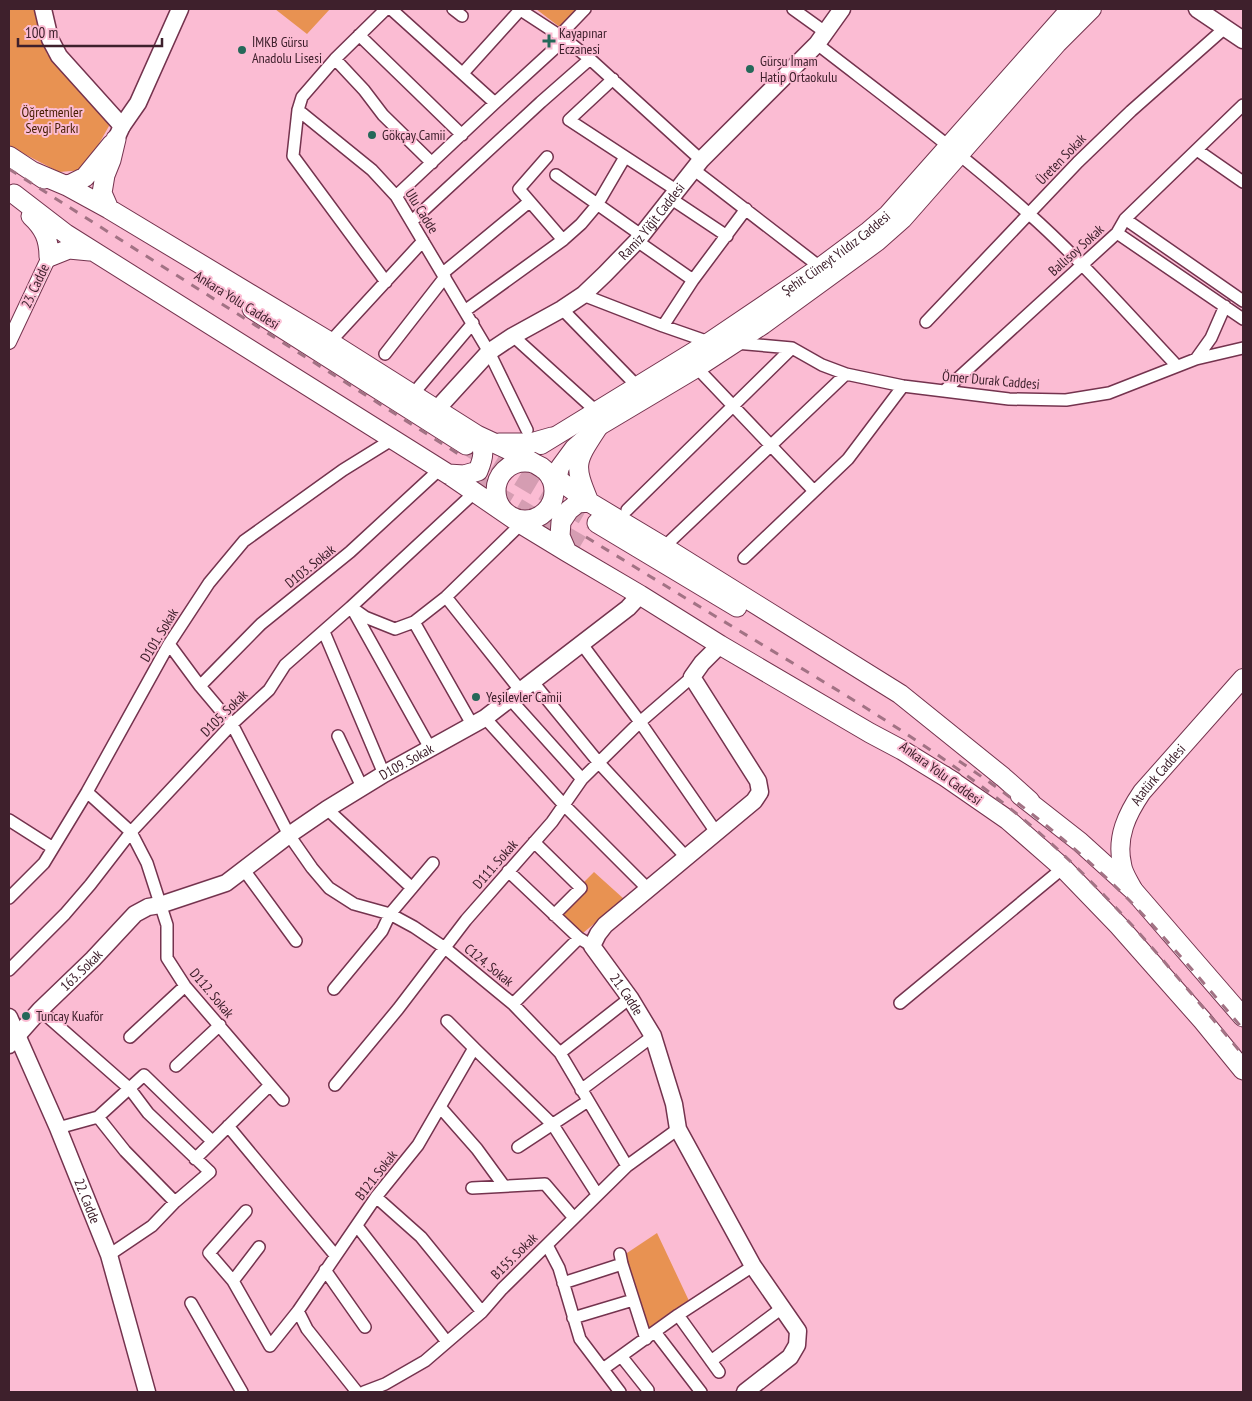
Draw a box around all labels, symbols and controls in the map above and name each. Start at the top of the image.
scale bar [18,15,161,47]
text: 100 m [25,23,58,42]
place label: Kayapınar Eczanesi [559,24,607,58]
place label: İMKB Gürsu Anadolu Lisesi [252,33,322,67]
marker: Kayapınar Eczanesi [543,35,555,47]
marker: İMKB Gürsu Anadolu Lisesi [236,44,248,56]
place label: Gürsu İmam Hatip Ortaokulu [760,52,837,86]
marker: Gürsu İmam Hatip Ortaokulu [744,63,756,75]
park label: Öğretmenler Sevgi Parkı [21,103,83,137]
place label: Gökçay Camii [382,126,446,144]
marker: Gökçay Camii [366,129,378,141]
street label: Üreten Sokak [1032,129,1090,188]
street label: Ramiz Yiğit Caddesi [615,179,689,264]
street label: Ulu Cadde [401,185,443,237]
street label: Şehit Cüneyt Yıldız Caddesi [778,207,894,299]
street label: Ballısoy Sokak [1044,220,1108,280]
street label: 23. Cadde [17,261,53,311]
street label: Ankara Yolu Caddesi [191,267,283,333]
street label: Ömer Durak Caddesi [941,367,1041,393]
street label: D103. Sokak [281,540,339,592]
street label: D101. Sokak [136,604,182,665]
street label: D105. Sokak [197,685,252,740]
place label: Yeşilevler Camii [486,688,562,706]
marker: Yeşilevler Camii [470,691,482,703]
street label: Ankara Yolu Caddesi [896,737,986,809]
street label: D109. Sokak [376,739,437,784]
street label: Atatürk Caddesi [1127,740,1189,809]
street label: D111. Sokak [469,835,522,892]
street label: C124. Sokak [461,940,518,991]
street label: 163. Sokak [56,945,107,995]
street label: D112. Sokak [186,965,238,1022]
street label: 21. Cadde [606,970,647,1019]
place label: Tuncay Kuaför [36,1007,104,1025]
marker: Tuncay Kuaför [20,1010,32,1022]
street label: B121. Sokak [351,1146,401,1204]
street label: 22. Cadde [70,1176,104,1226]
street label: B155. Sokak [487,1229,541,1283]

